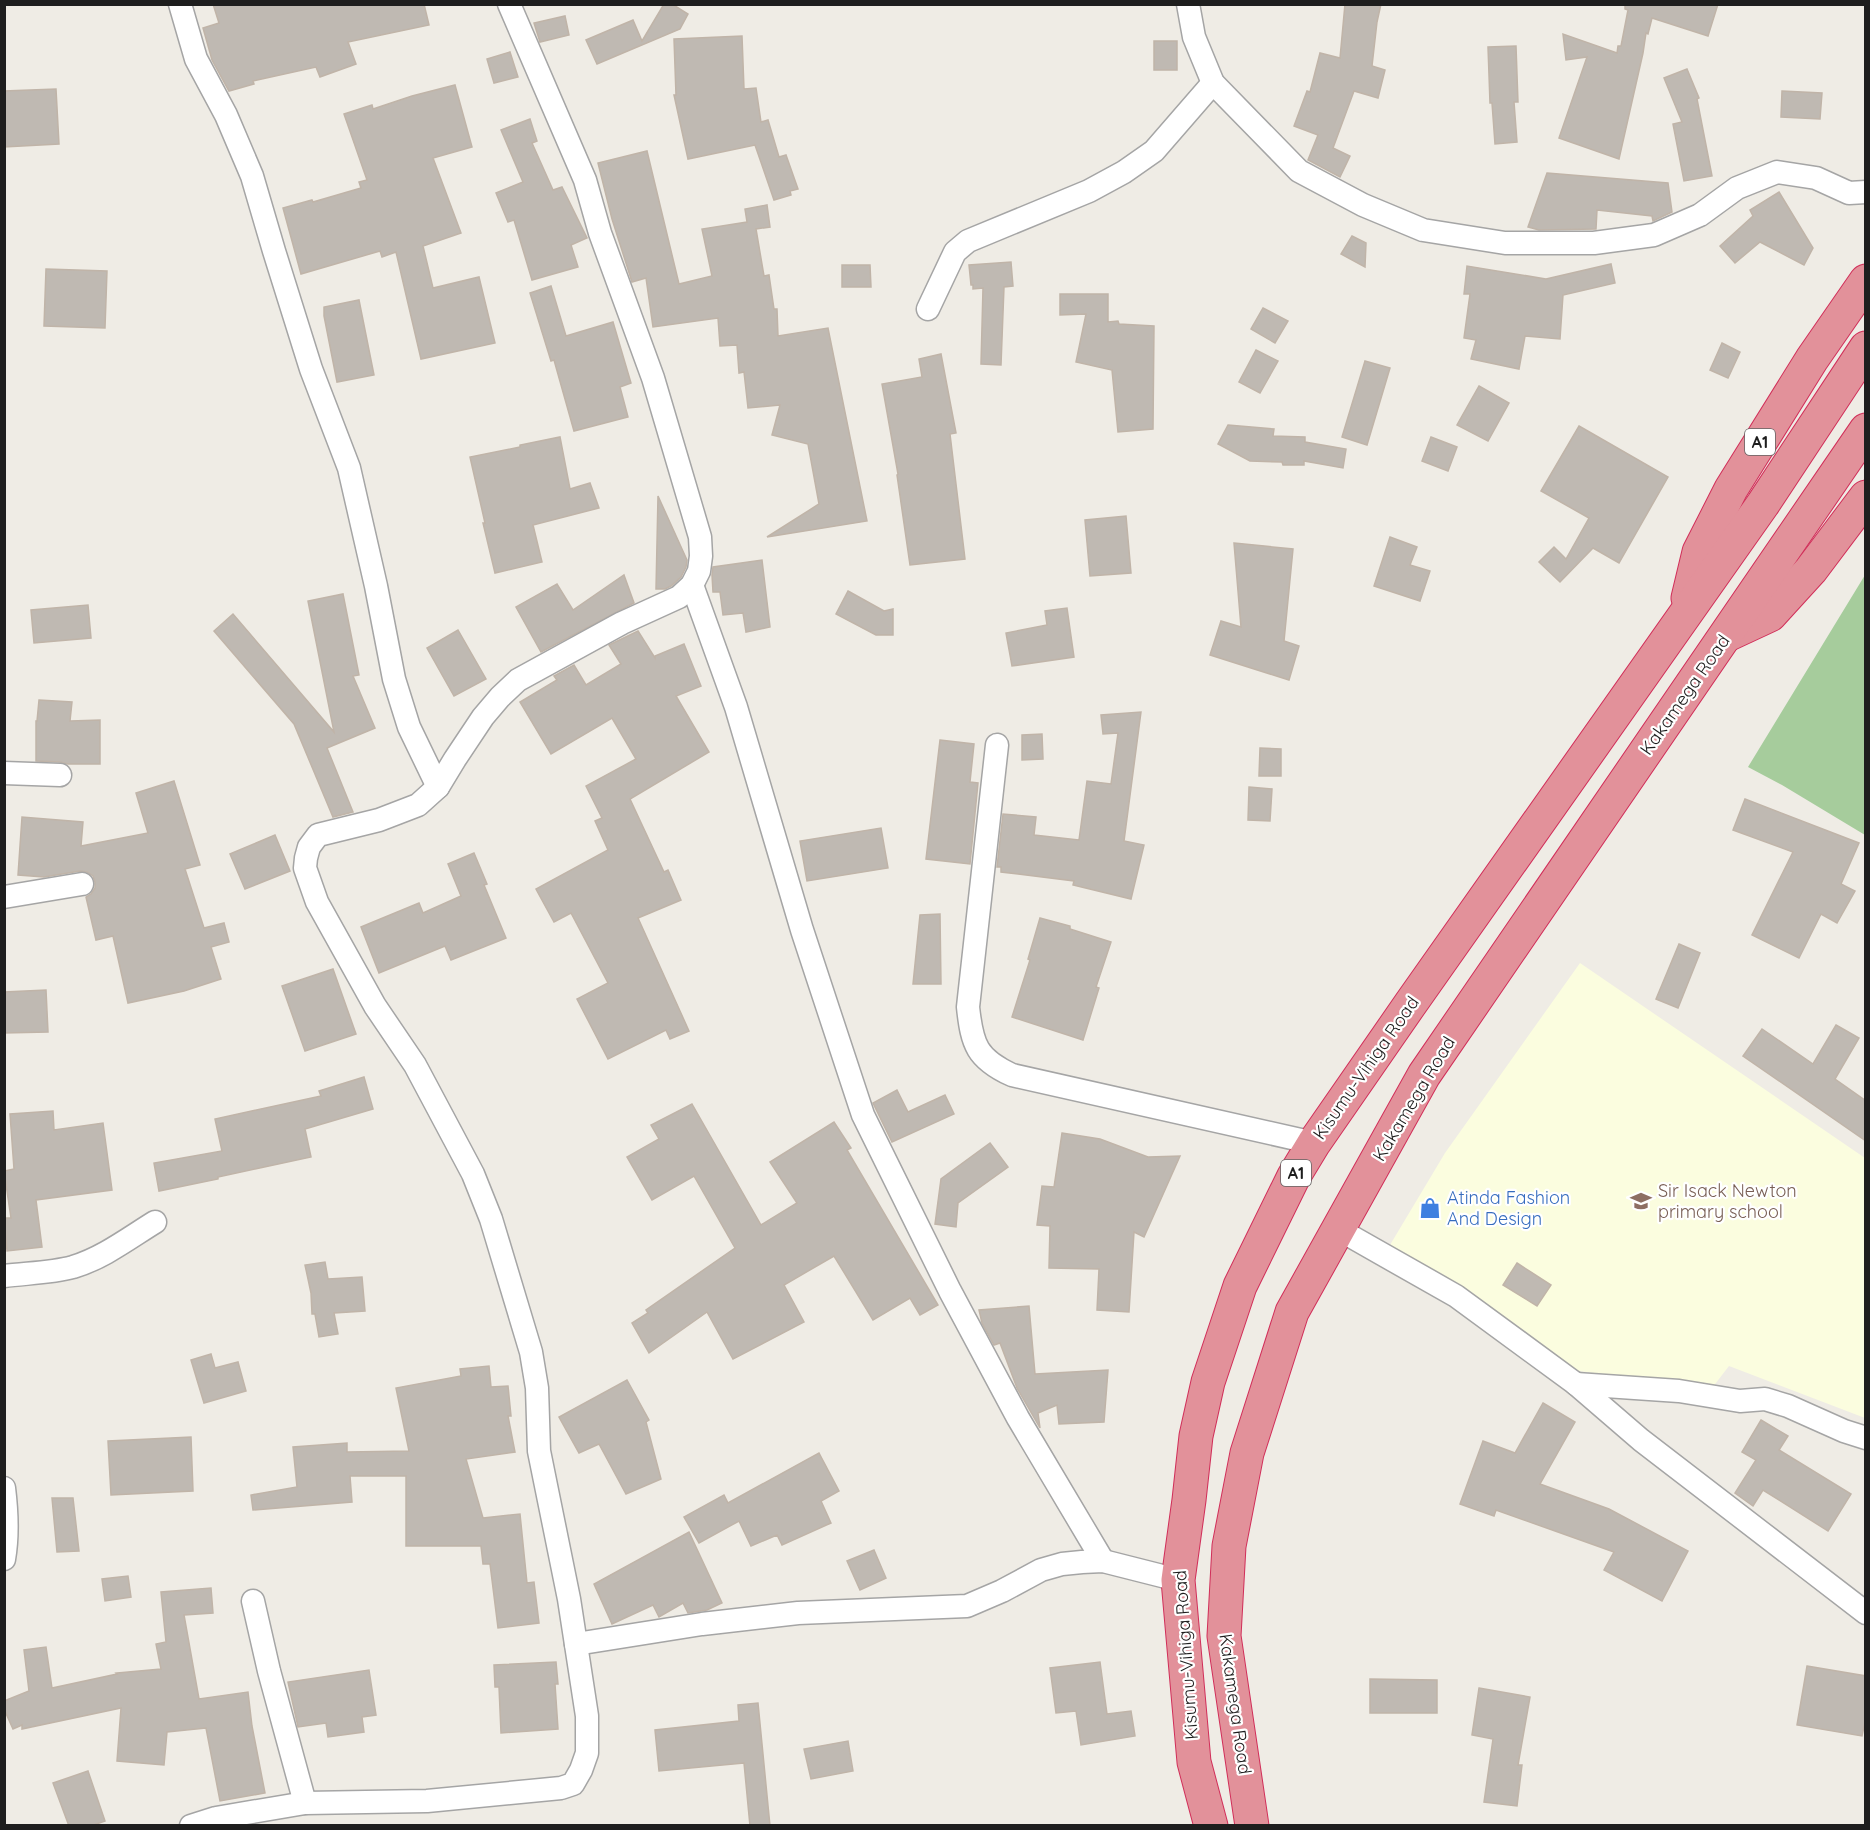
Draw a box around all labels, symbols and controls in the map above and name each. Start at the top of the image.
road number: A1 [1745,429,1775,455]
street label: Kakamega Road [1635,630,1735,759]
street label: Kisumu-Vihiga Road [1307,992,1424,1144]
street label: Kakamega Road [1367,1032,1460,1165]
road number: A1 [1281,1160,1311,1186]
place label: Sir Isack Newton primary school [1658,1179,1797,1223]
place label: Atinda Fashion And Design [1447,1186,1570,1230]
school or university icon: Sir Isack Newton primary school [1629,1189,1653,1213]
shop icon: Atinda Fashion And Design [1418,1196,1442,1220]
street label: Kisumu-Vihiga Road [1168,1569,1203,1741]
street label: Kakamega Road [1214,1632,1257,1776]

